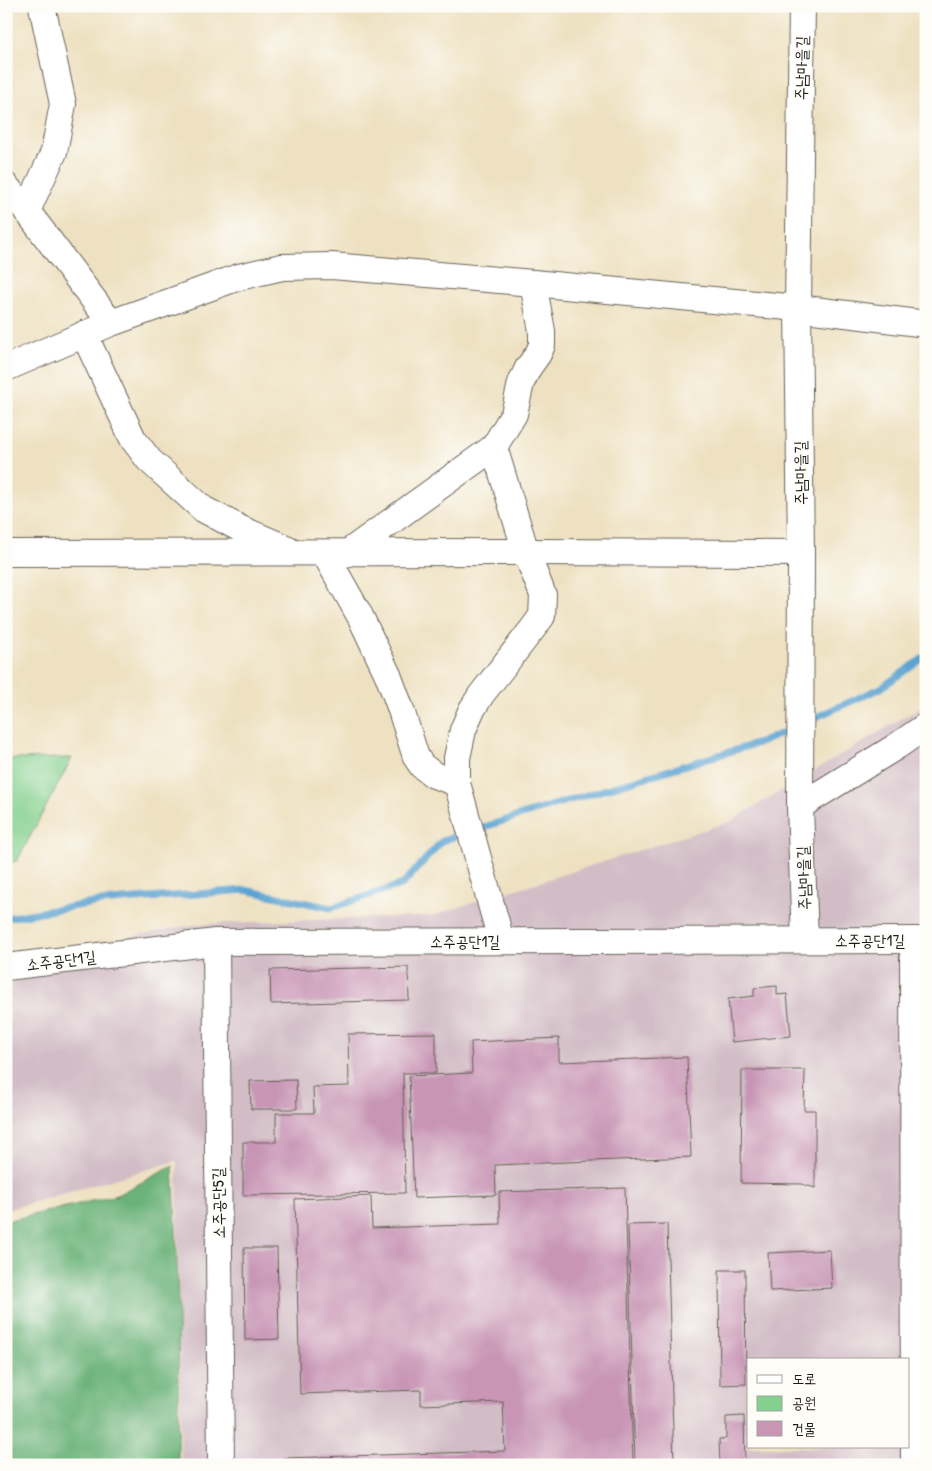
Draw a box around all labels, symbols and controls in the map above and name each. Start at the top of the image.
street label: 주남마을길 [789,36,813,100]
street label: 주남마을길 [788,441,812,505]
street label: 주남마을길 [791,845,815,911]
street label: 소주공단1길 [835,929,905,951]
street label: 소주공단1길 [430,930,500,952]
street label: 소주공단1길 [25,945,97,975]
street label: 소주공단5길 [206,1167,230,1239]
legend [747,1358,910,1448]
text: 도로 [792,1368,816,1389]
text: 공원 [792,1392,816,1413]
text: 건물 [792,1418,816,1439]

